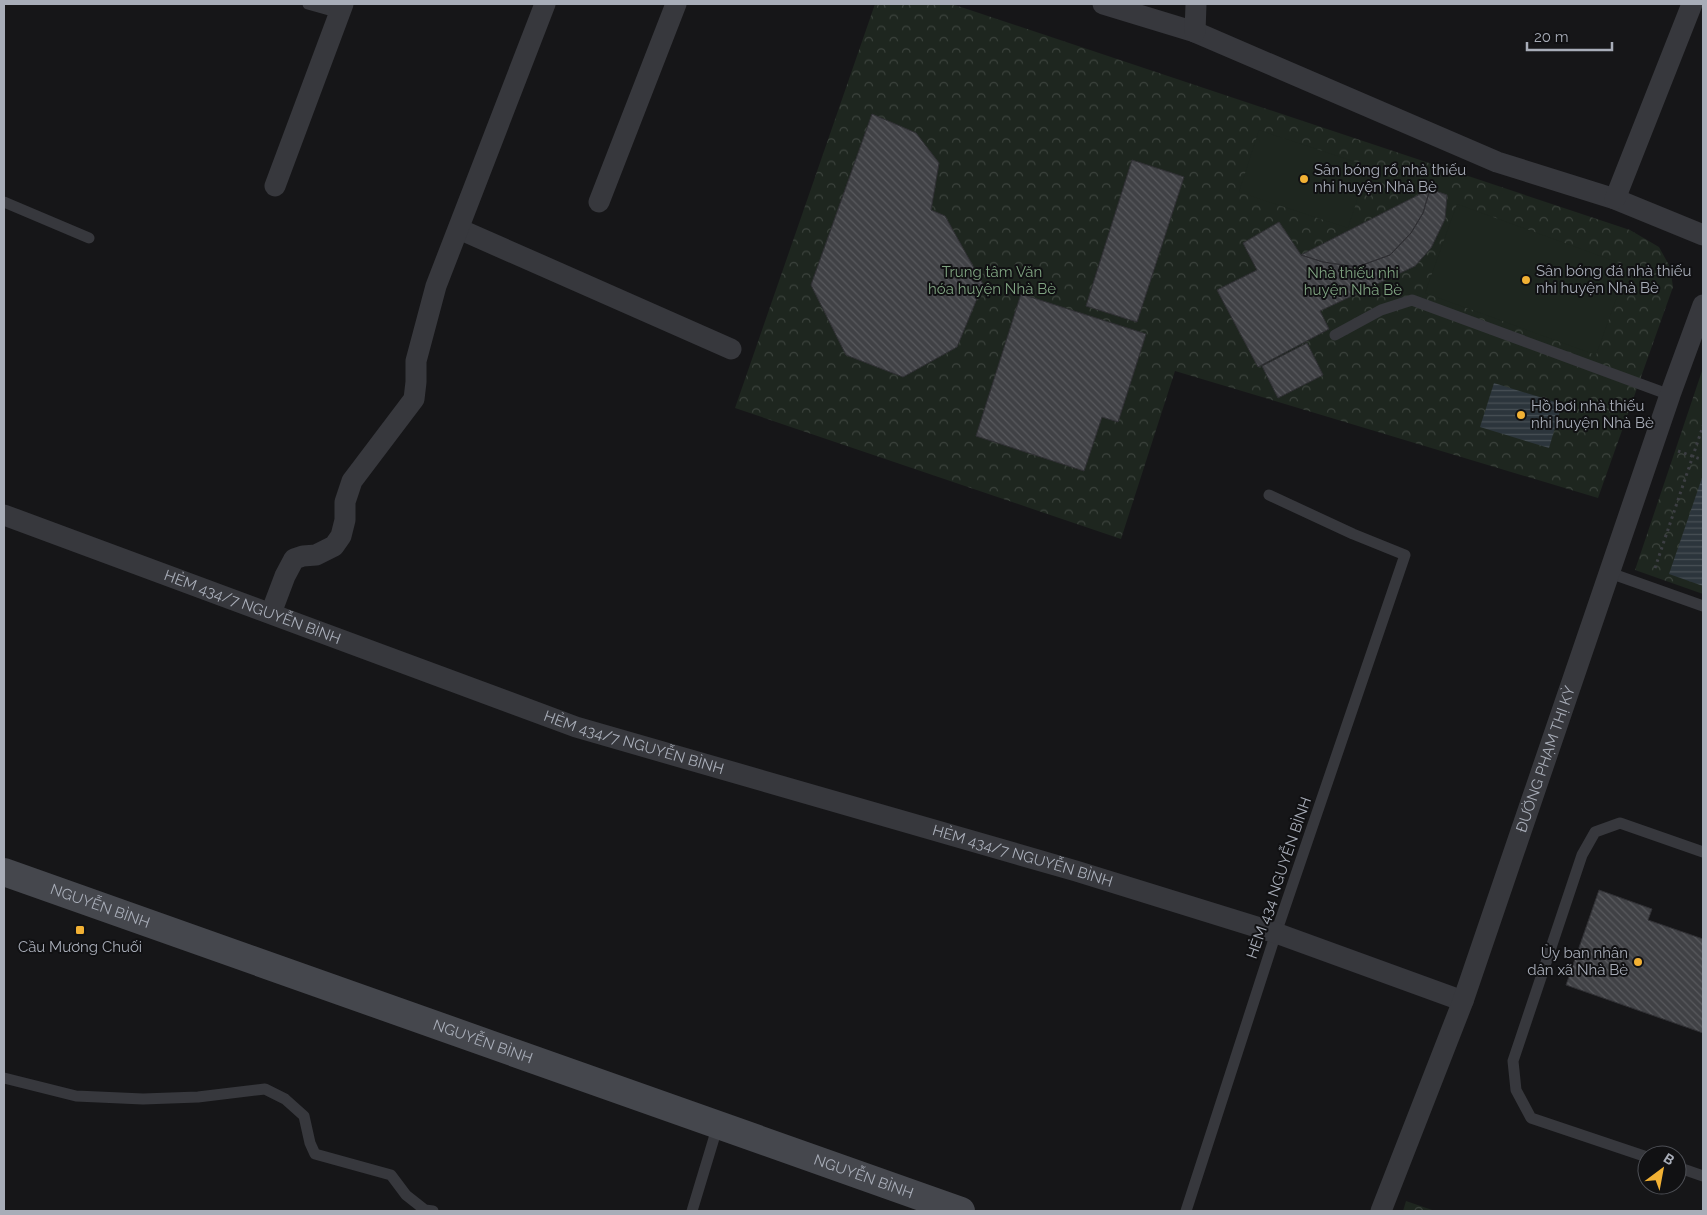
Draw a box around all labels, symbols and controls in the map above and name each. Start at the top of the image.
scale bar [1527,20,1612,52]
text: 20 m [1534,28,1569,46]
place label: Sân bóng rổ nhà thiếu nhi huyện Nhà Bè [1314,161,1466,196]
marker: Sân bóng rổ nhà thiếu nhi huyện Nhà Bè [1298,173,1310,185]
place label: Sân bóng đá nhà thiếu nhi huyện Nhà Bè [1536,262,1692,297]
park label: Trung tâm Văn hóa huyện Nhà Bè [928,263,1056,298]
park label: Nhà thiếu nhi huyện Nhà Bè [1304,264,1402,299]
marker: Sân bóng đá nhà thiếu nhi huyện Nhà Bè [1520,274,1532,286]
place label: Hồ bơi nhà thiếu nhi huyện Nhà Bè [1531,397,1654,432]
marker: Hồ bơi nhà thiếu nhi huyện Nhà Bè [1515,409,1527,421]
street label: HẺM 434/7 NGUYỄN BÌNH [162,566,343,648]
street label: ĐƯỜNG PHẠM THỊ KỲ [1512,683,1579,835]
street label: HẺM 434/7 NGUYỄN BÌNH [541,707,726,778]
street label: HẺM 434 NGUYỄN BÌNH [1242,795,1315,961]
street label: HẺM 434/7 NGUYỄN BÌNH [930,821,1115,891]
street label: NGUYỄN BÌNH [48,880,152,932]
marker: Cầu Mương Chuối [74,924,86,936]
place label: Cầu Mương Chuối [18,938,142,956]
place label: Ủy ban nhân dân xã Nhà Bè [1527,944,1628,979]
marker: Ủy ban nhân dân xã Nhà Bè [1632,956,1644,968]
street label: NGUYỄN BÌNH [431,1016,535,1068]
north arrow [1637,1145,1687,1195]
text: B [1661,1150,1678,1169]
street label: NGUYỄN BÌNH [811,1151,916,1202]

